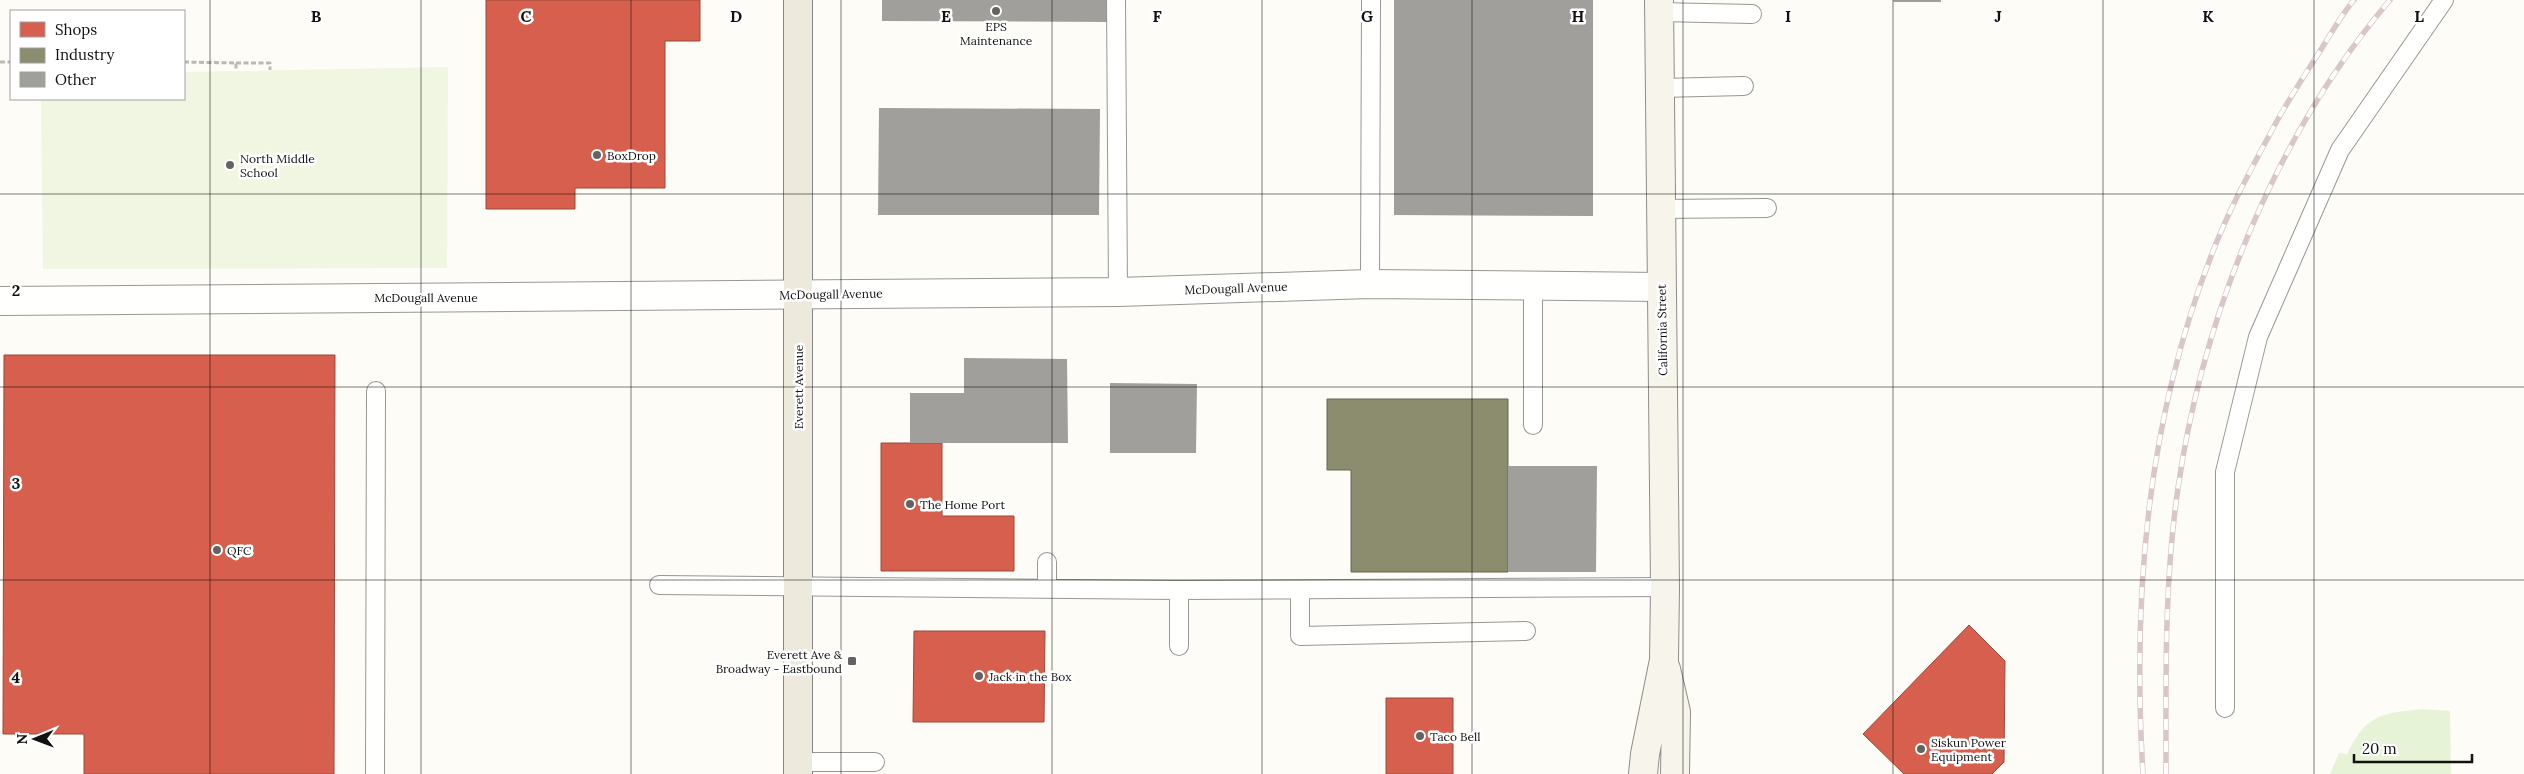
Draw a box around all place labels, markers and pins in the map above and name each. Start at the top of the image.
marker: EPS Maintenance [990,5,1002,17]
place label: EPS Maintenance [960,19,1033,48]
place label: BoxDrop [607,148,656,163]
marker: BoxDrop [591,149,603,161]
place label: North Middle School [240,151,315,180]
marker: North Middle School [224,159,236,171]
place label: The Home Port [920,497,1005,512]
marker: The Home Port [904,498,916,510]
place label: QFC [227,543,252,558]
marker: QFC [211,544,223,556]
place label: Everett Ave & Broadway - Eastbound [716,647,843,676]
marker: Everett Ave & Broadway - Eastbound [846,655,858,667]
place label: Jack in the Box [988,669,1072,684]
marker: Jack in the Box [973,670,985,682]
place label: Taco Bell [1430,729,1481,744]
marker: Taco Bell [1414,730,1426,742]
place label: Siskun Power Equipment [1931,735,2007,764]
marker: Siskun Power Equipment [1915,743,1927,755]

